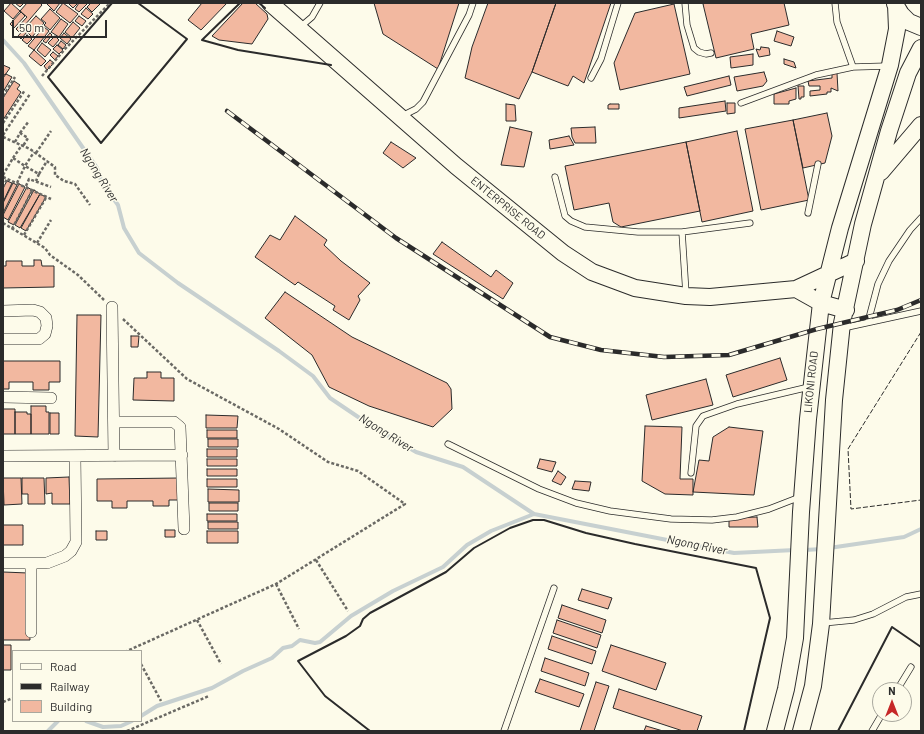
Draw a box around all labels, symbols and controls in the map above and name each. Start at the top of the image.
scale bar [14,12,109,38]
text: 50 m [19,20,44,34]
water label: Ngong River [77,145,121,205]
street label: ENTERPRISE ROAD [468,174,548,242]
street label: LIKONI ROAD [801,350,821,414]
water label: Ngong River [356,411,416,455]
water label: Ngong River [666,532,728,558]
legend [12,650,142,722]
text: Road [50,659,77,673]
text: Railway [50,679,89,693]
north arrow [872,682,912,722]
text: N [888,684,896,697]
text: Building [50,699,92,713]

